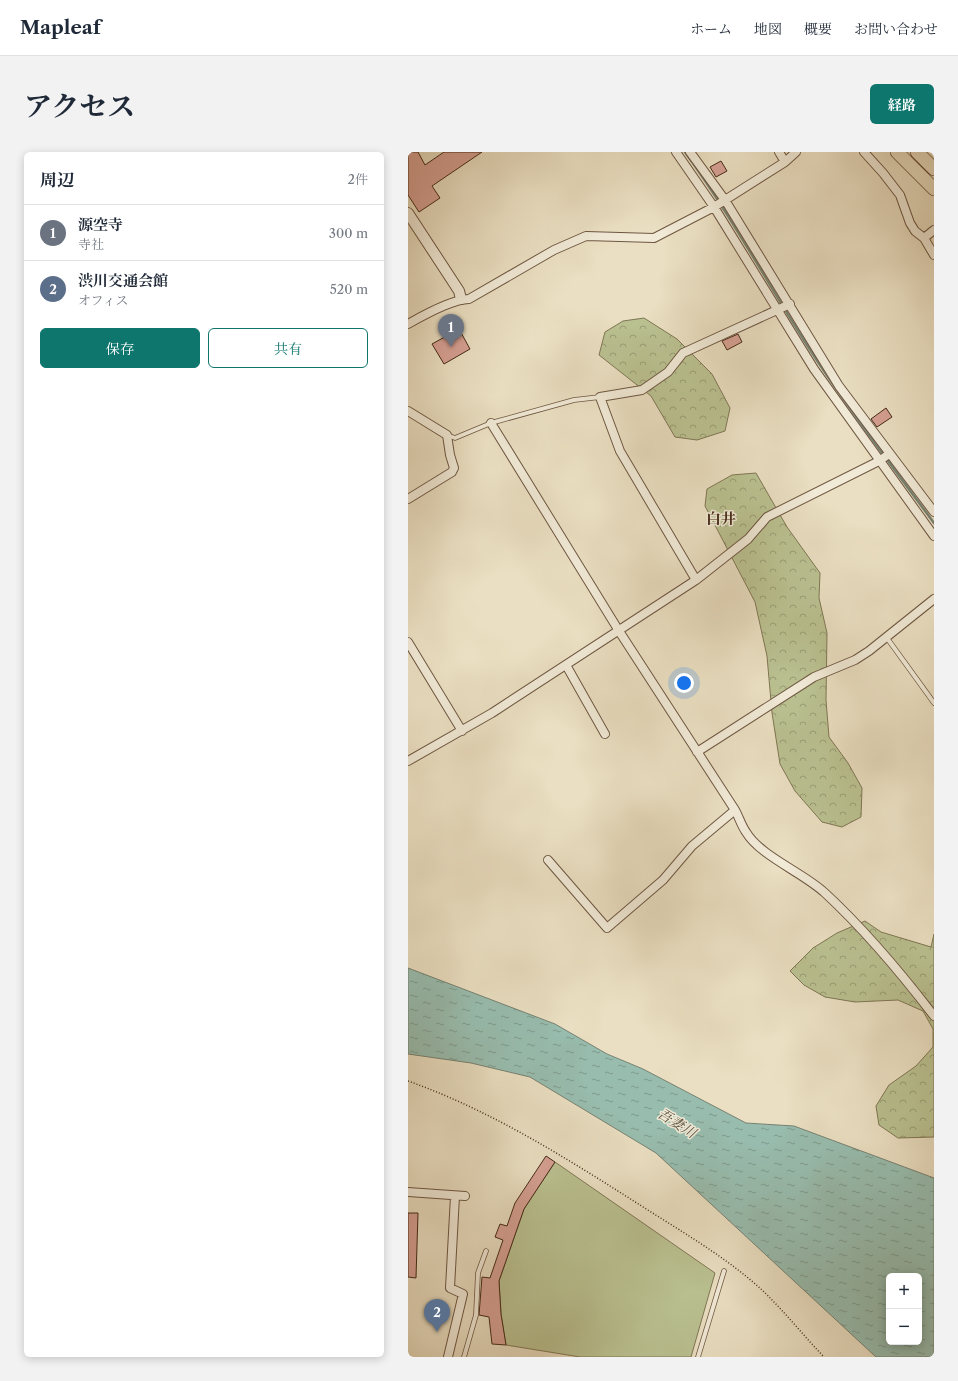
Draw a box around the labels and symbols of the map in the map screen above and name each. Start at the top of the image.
pin: 1 [438,314,464,347]
district label: 白井 [706,509,736,528]
your location [674,673,694,693]
water label: 吾妻川 [654,1104,701,1143]
pin: 2 [424,1299,450,1332]

